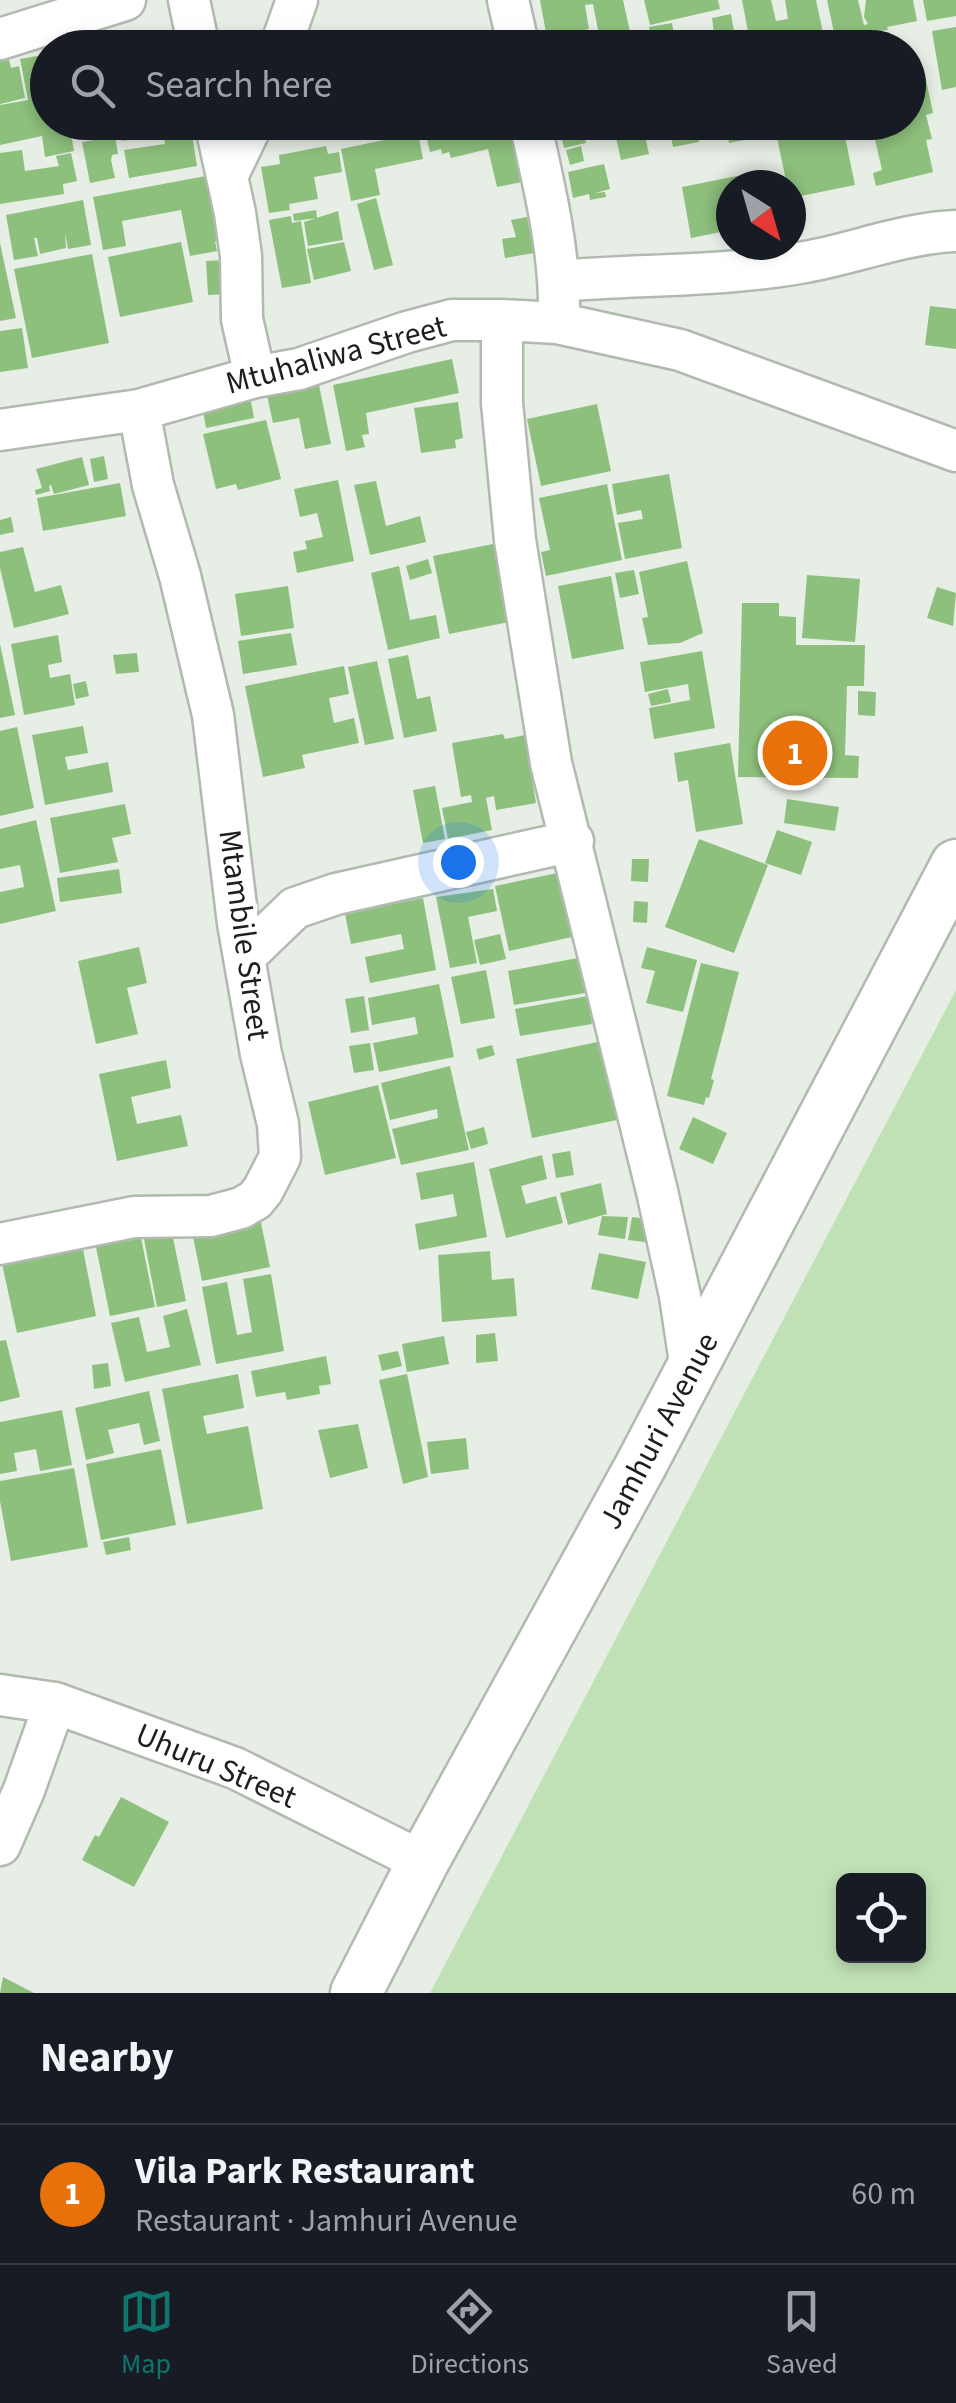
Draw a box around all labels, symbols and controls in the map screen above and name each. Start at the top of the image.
search box [30,30,926,140]
icon: search [65,58,120,113]
text: Search here [145,58,332,112]
north arrow [716,170,806,260]
street label: Mtuhaliwa Street [221,303,451,407]
pin: 1 [762,716,828,790]
street label: Mtambile Street [206,827,282,1043]
your location [433,837,484,888]
street label: Jamhuri Avenue [588,1324,730,1538]
street label: Uhuru Street [129,1712,304,1821]
map controls [836,1873,926,1963]
button: locate [836,1873,926,1963]
text: Nearby [40,2028,174,2088]
text: Vila Park Restaurant [135,2144,475,2198]
text: 1 [64,2171,81,2217]
text: 60 m [851,2171,916,2217]
text: Restaurant · Jamhuri Avenue [135,2198,518,2244]
tab: Map [119,2284,174,2384]
tab: Directions [411,2284,529,2384]
tab: Saved [766,2284,837,2384]

